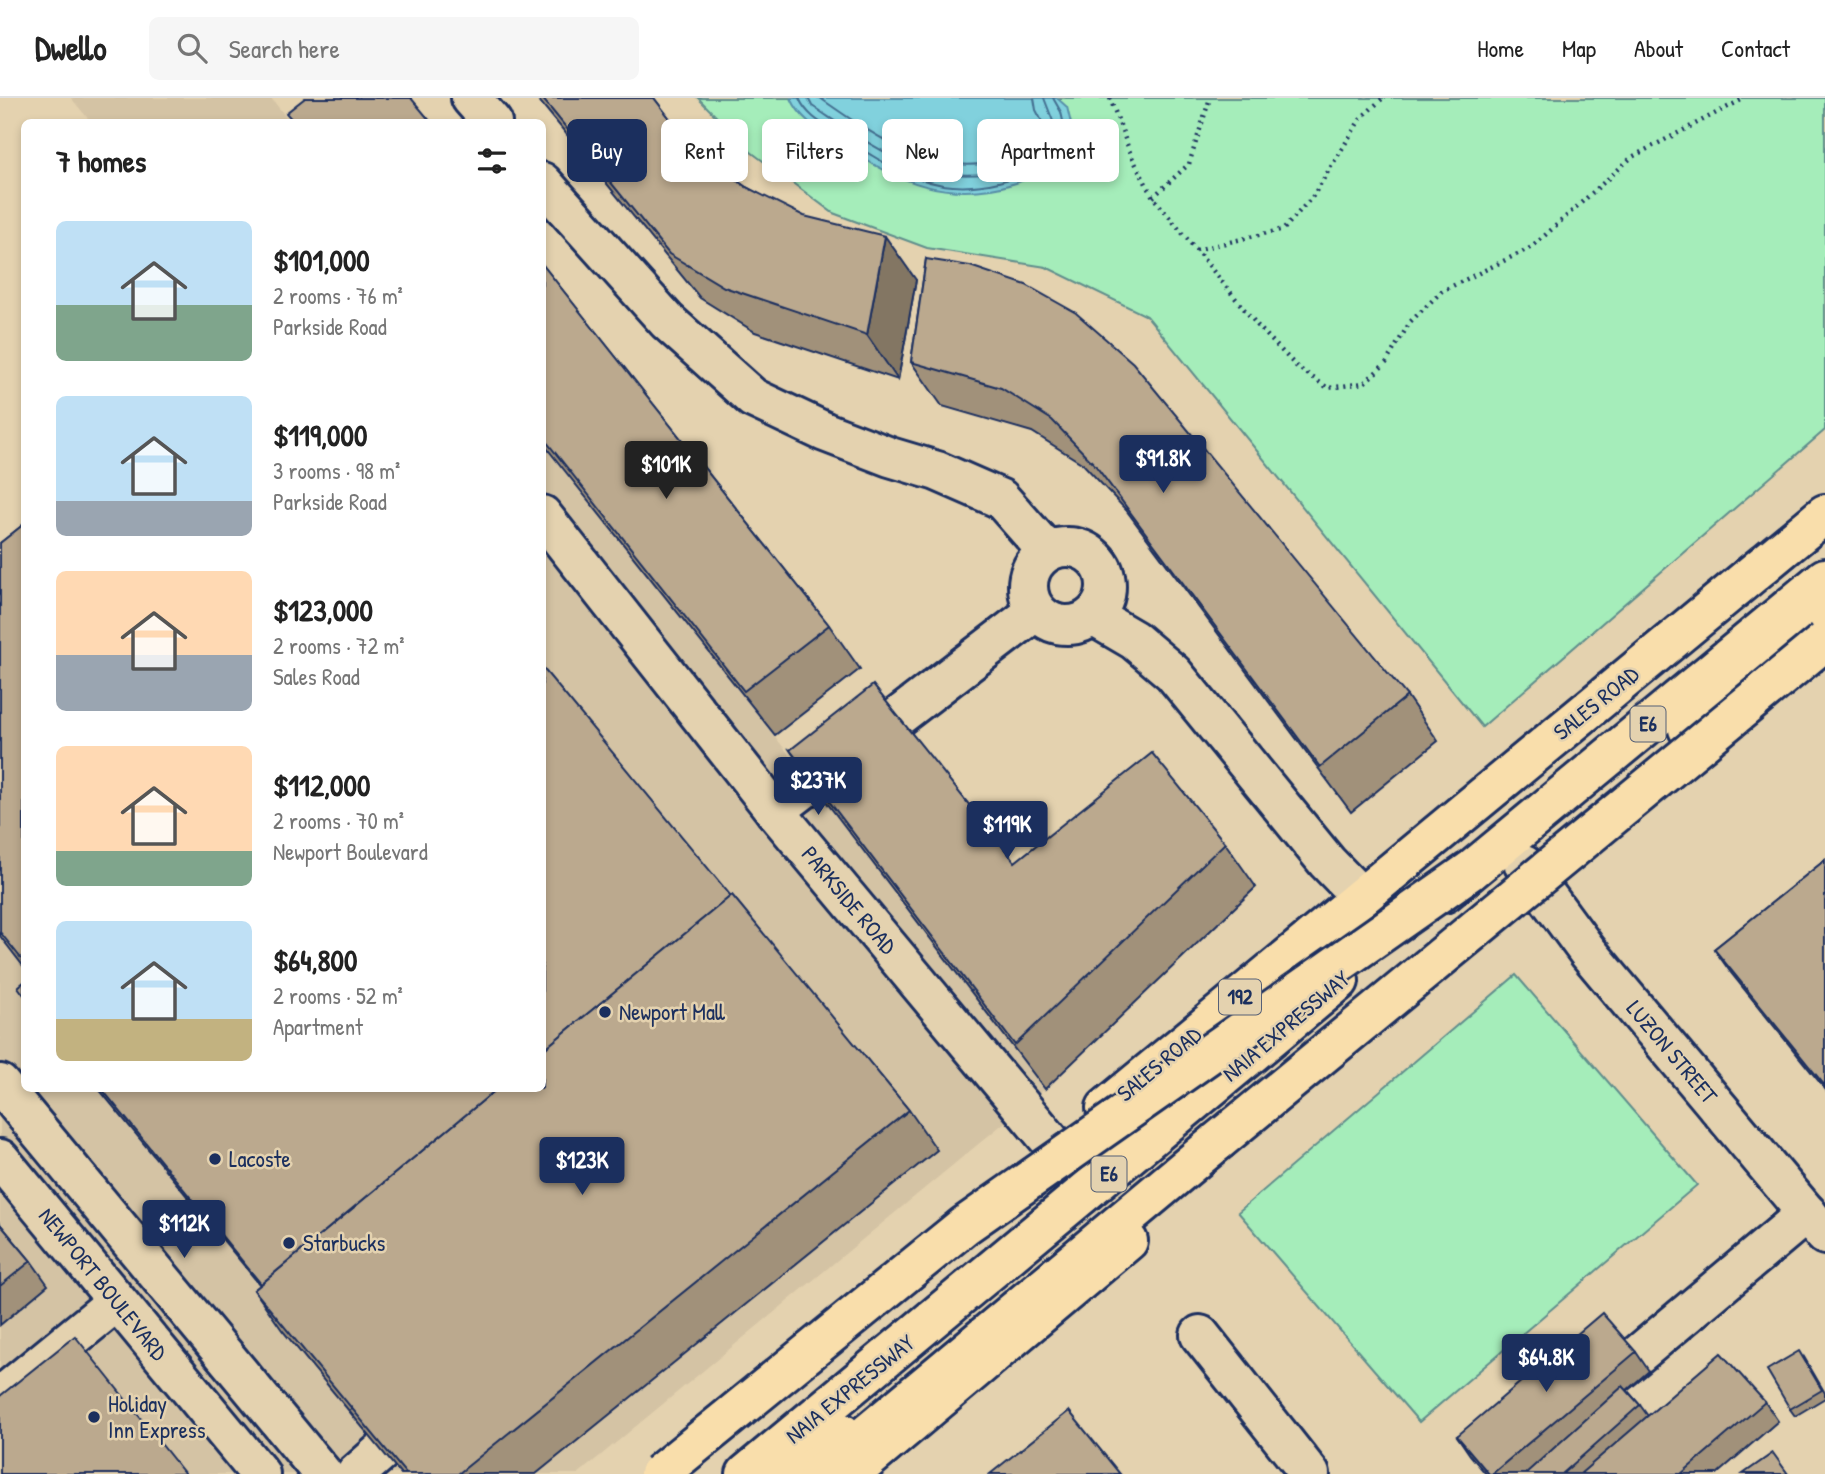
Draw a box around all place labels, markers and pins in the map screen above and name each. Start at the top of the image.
pin: $91.8K [1106,436,1220,495]
pin: $101K [617,442,715,501]
pin: $237K [769,758,867,817]
pin: $119K [958,802,1056,861]
place label: Newport Mall [619,996,726,1027]
marker: Newport Mall [597,1004,613,1020]
pin: $123K [533,1138,631,1197]
place label: Lacoste [229,1143,291,1174]
marker: Lacoste [207,1151,223,1167]
pin: $112K [135,1200,233,1260]
place label: Starbucks [303,1227,385,1258]
marker: Starbucks [281,1235,297,1251]
pin: $64.8K [1489,1334,1603,1394]
place label: Holiday Inn Express [108,1388,206,1445]
marker: Holiday Inn Express [86,1409,102,1425]

